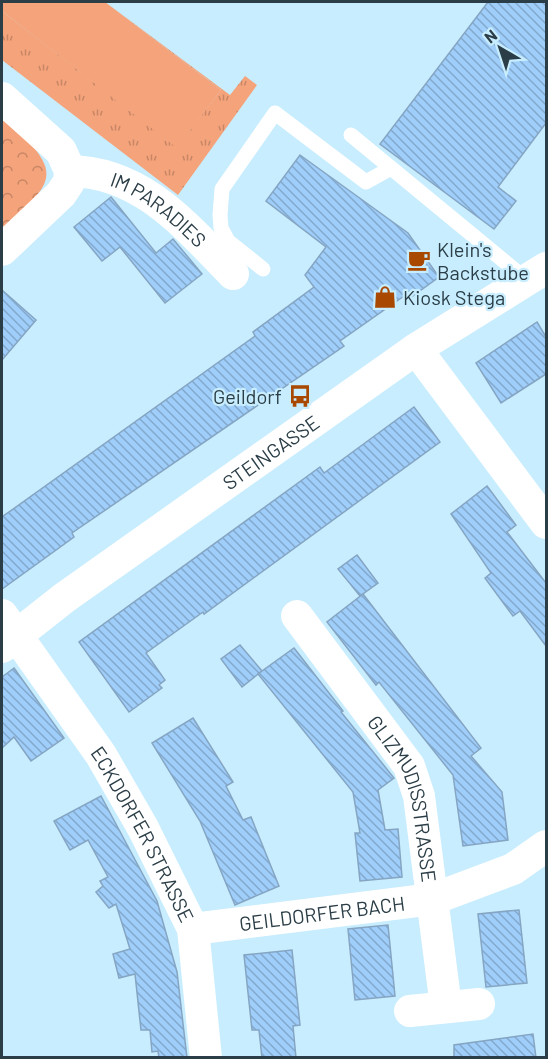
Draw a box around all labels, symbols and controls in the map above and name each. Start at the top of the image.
north arrow [470,18,530,78]
text: N [480,25,500,47]
street label: IM PARADIES [108,167,212,252]
place label: Klein's Backstube [437,237,529,284]
cafe icon: Klein's Backstube [406,247,432,273]
shop icon: Kiosk Stega [372,284,398,310]
place label: Kiosk Stega [403,285,505,309]
bus stop icon: Geildorf [287,383,313,409]
place label: Geildorf [213,384,282,408]
street label: STEINGASSE [218,410,323,494]
street label: GLIZMUDISSTRASSE [363,710,442,883]
street label: ECKDORFER STRASSE [86,741,200,926]
street label: GEILDORFER BACH [238,891,406,935]

